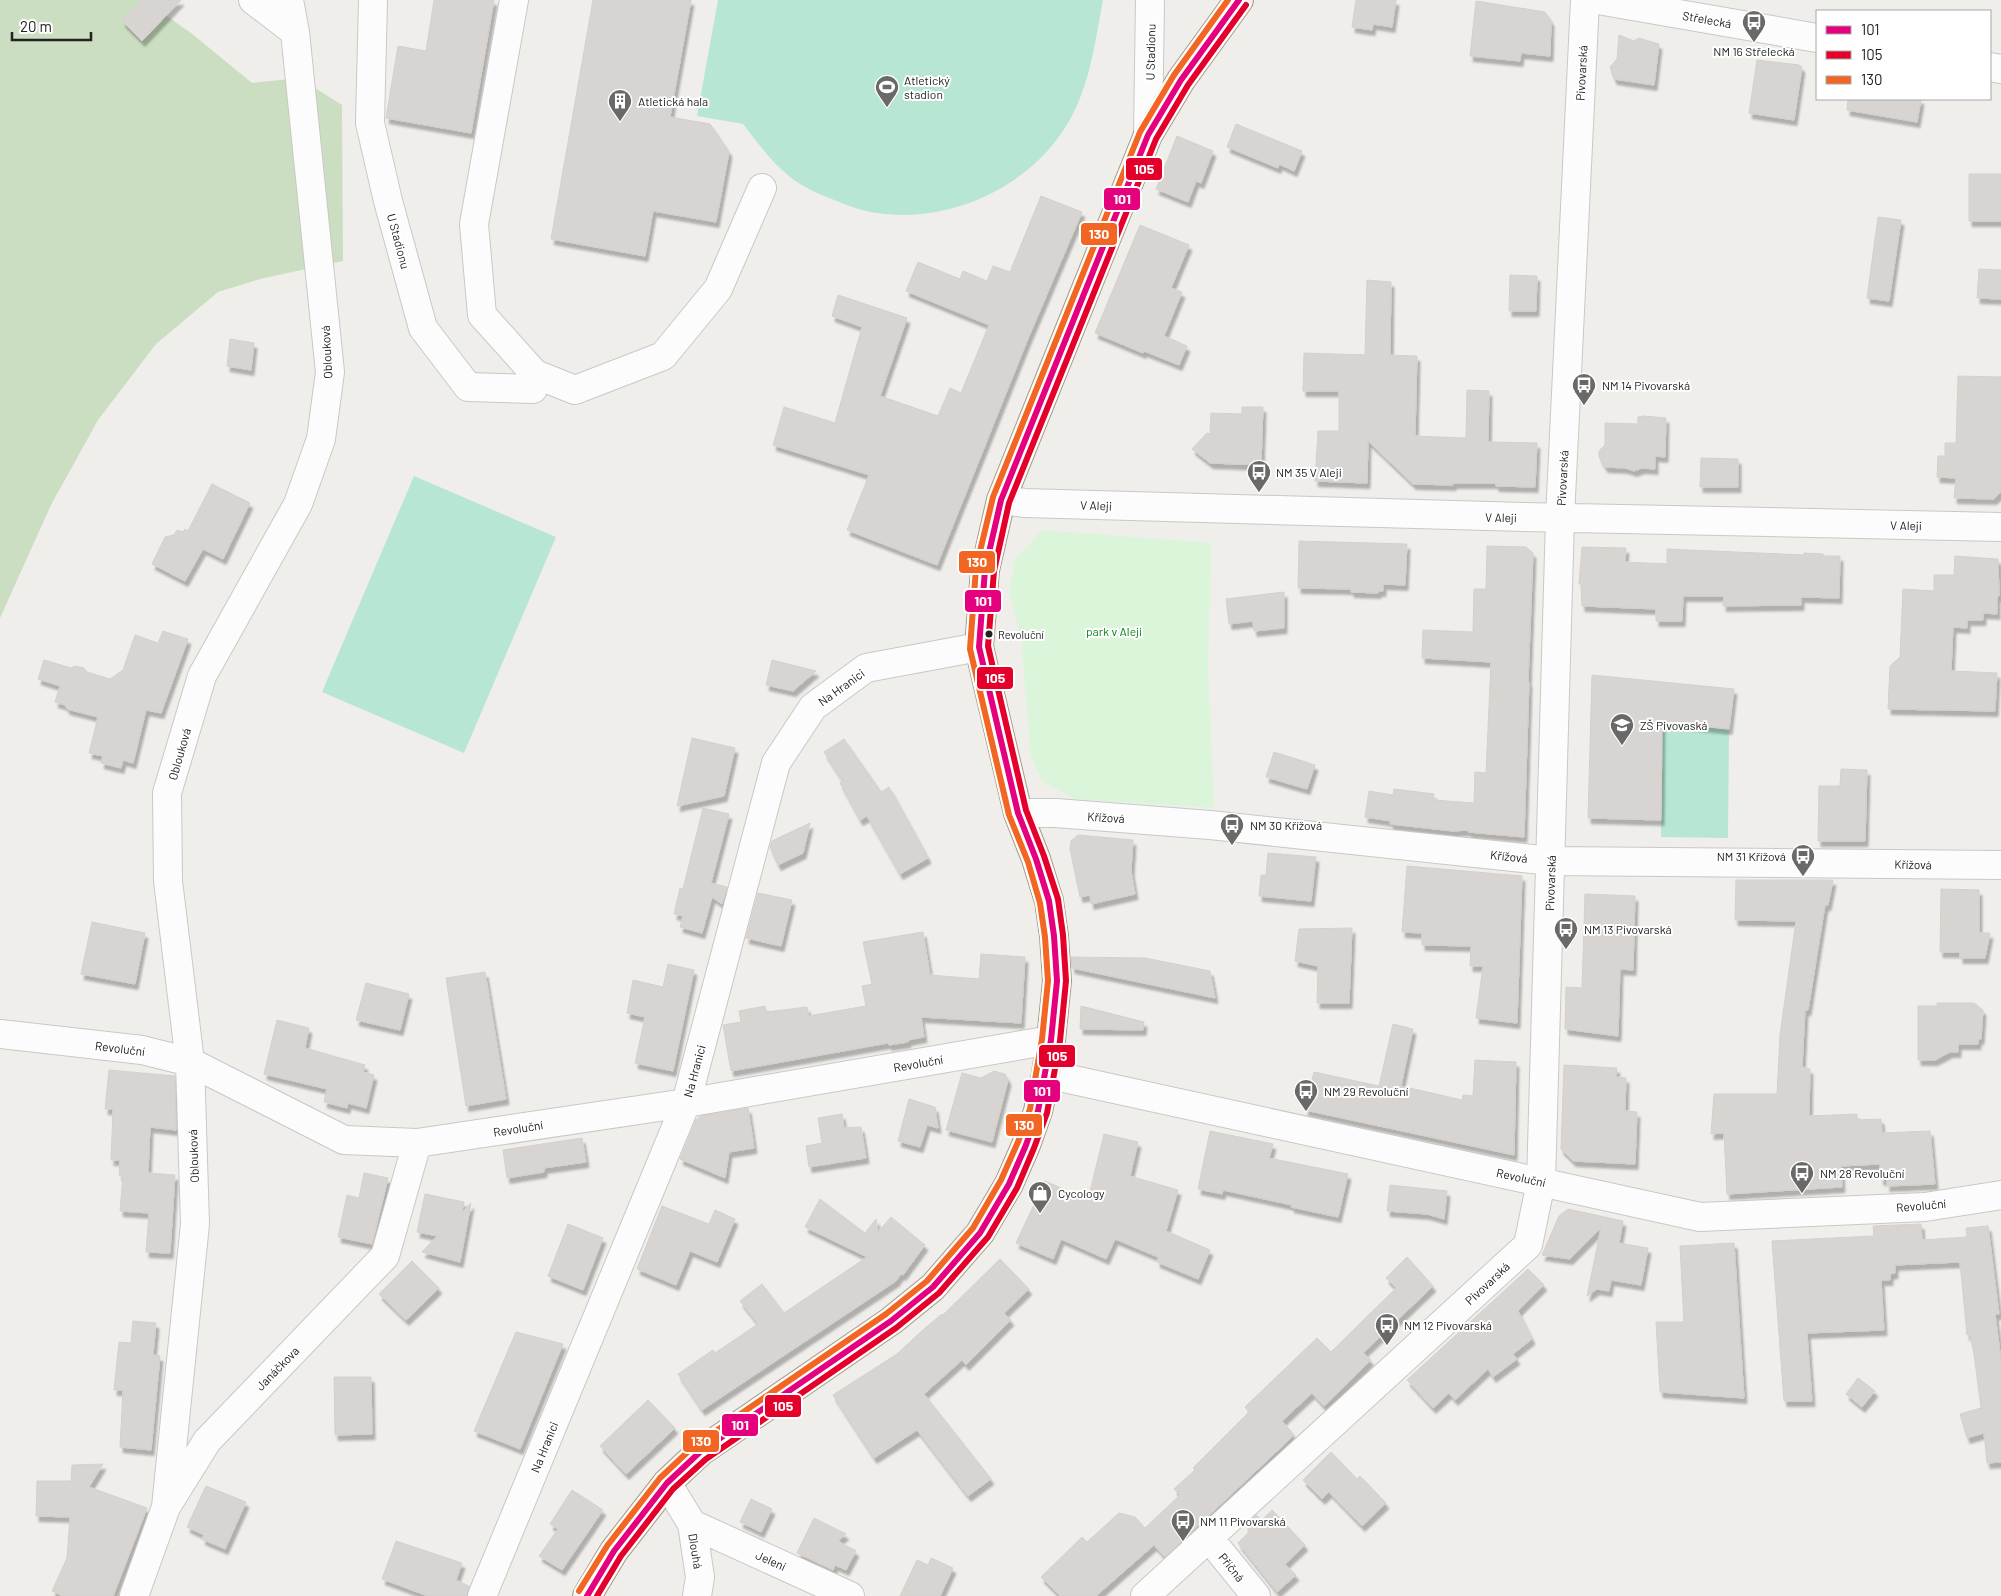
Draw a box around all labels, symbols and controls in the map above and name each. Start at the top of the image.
street label: Střelecká [1681,8,1733,30]
bus stop icon: NM 16 Střelecká [1741,9,1767,43]
scale bar [12,10,91,42]
legend [1816,10,1991,100]
text: 20 m [20,17,52,35]
text: 101 [1861,20,1880,38]
street label: U Stadionu [1143,24,1157,80]
place label: NM 16 Střelecká [1713,44,1795,58]
street label: Pivovarská [1573,45,1589,101]
text: 105 [1861,45,1882,63]
text: 130 [1861,70,1882,88]
place label: Atletický stadion [904,73,950,101]
sports icon: Atletický stadion [874,74,900,108]
building icon: Atletická hala [607,88,633,122]
place label: Atletická hala [638,94,708,108]
line badge: 105 [1125,157,1163,181]
text: 105 [1134,160,1155,177]
line badge: 101 [1103,187,1141,211]
text: 101 [1113,190,1131,207]
street label: U Stadionu [385,212,413,270]
line badge: 130 [1080,222,1118,246]
text: 130 [1089,225,1109,242]
street label: Oblouková [318,325,334,379]
bus stop icon: NM 14 Pivovarská [1571,372,1597,406]
place label: NM 14 Pivovarská [1602,378,1690,392]
street label: Pivovarská [1554,450,1570,506]
bus stop icon: NM 35 V Aleji [1246,459,1272,493]
place label: NM 35 V Aleji [1276,465,1342,479]
street label: V Aleji [1080,497,1112,513]
street label: V Aleji [1485,510,1517,524]
street label: V Aleji [1890,518,1922,532]
line badge: 130 [958,550,996,574]
text: 130 [967,553,987,570]
line badge: 101 [964,589,1002,613]
text: 101 [974,592,992,609]
park label: park v Aleji [1086,624,1142,638]
place label: Revoluční [998,628,1045,641]
marker: Revoluční [984,629,994,639]
street label: Na Hranici [815,666,867,708]
line badge: 105 [976,666,1014,690]
text: 105 [985,669,1006,686]
school or university icon: ZŠ Pivovaská [1609,712,1635,746]
place label: ZŠ Pivovaská [1640,718,1707,732]
street label: Oblouková [165,726,193,782]
street label: Křížová [1087,809,1125,825]
bus stop icon: NM 30 Křížová [1219,812,1245,846]
place label: NM 30 Křížová [1250,818,1322,832]
bus stop icon: NM 31 Křížová [1790,843,1816,877]
street label: Křížová [1490,847,1528,865]
place label: NM 31 Křížová [1717,849,1786,863]
street label: Pivovarská [1542,855,1558,911]
street label: Křížová [1894,857,1932,871]
bus stop icon: NM 13 Pivovarská [1553,916,1579,950]
place label: NM 13 Pivovarská [1584,922,1672,936]
street label: Revoluční [94,1038,146,1058]
street label: Na Hranici [680,1043,708,1099]
line badge: 105 [1038,1044,1076,1068]
text: 105 [1047,1047,1068,1064]
street label: Revoluční [892,1052,944,1074]
bus stop icon: NM 29 Revoluční [1293,1078,1319,1112]
line badge: 101 [1023,1079,1061,1103]
text: 101 [1033,1082,1051,1099]
place label: NM 29 Revoluční [1324,1084,1409,1098]
line badge: 130 [1005,1113,1043,1137]
text: 130 [1014,1116,1034,1133]
street label: Revoluční [492,1117,544,1139]
street label: Oblouková [185,1129,201,1183]
bus stop icon: NM 28 Revoluční [1789,1160,1815,1194]
street label: Revoluční [1495,1165,1547,1189]
place label: NM 28 Revoluční [1820,1166,1905,1180]
shop icon: Cycology [1027,1180,1053,1214]
place label: Cycology [1058,1186,1105,1200]
street label: Revoluční [1895,1196,1947,1214]
street label: Pivovarská [1462,1259,1512,1307]
bus stop icon: NM 12 Pivovarská [1374,1312,1400,1346]
place label: NM 12 Pivovarská [1404,1318,1492,1332]
street label: Janáčkova [253,1343,301,1393]
line badge: 105 [764,1394,802,1418]
text: 105 [773,1397,794,1414]
line badge: 101 [721,1413,759,1437]
text: 101 [731,1416,749,1433]
street label: Na Hranici [527,1419,561,1475]
line badge: 130 [682,1429,720,1453]
text: 130 [691,1432,711,1449]
bus stop icon: NM 11 Pivovarská [1170,1508,1196,1542]
place label: NM 11 Pivovarská [1200,1514,1286,1528]
street label: Dlouhá [686,1532,706,1570]
street label: Jelení [754,1547,789,1573]
street label: Příčná [1216,1550,1248,1584]

